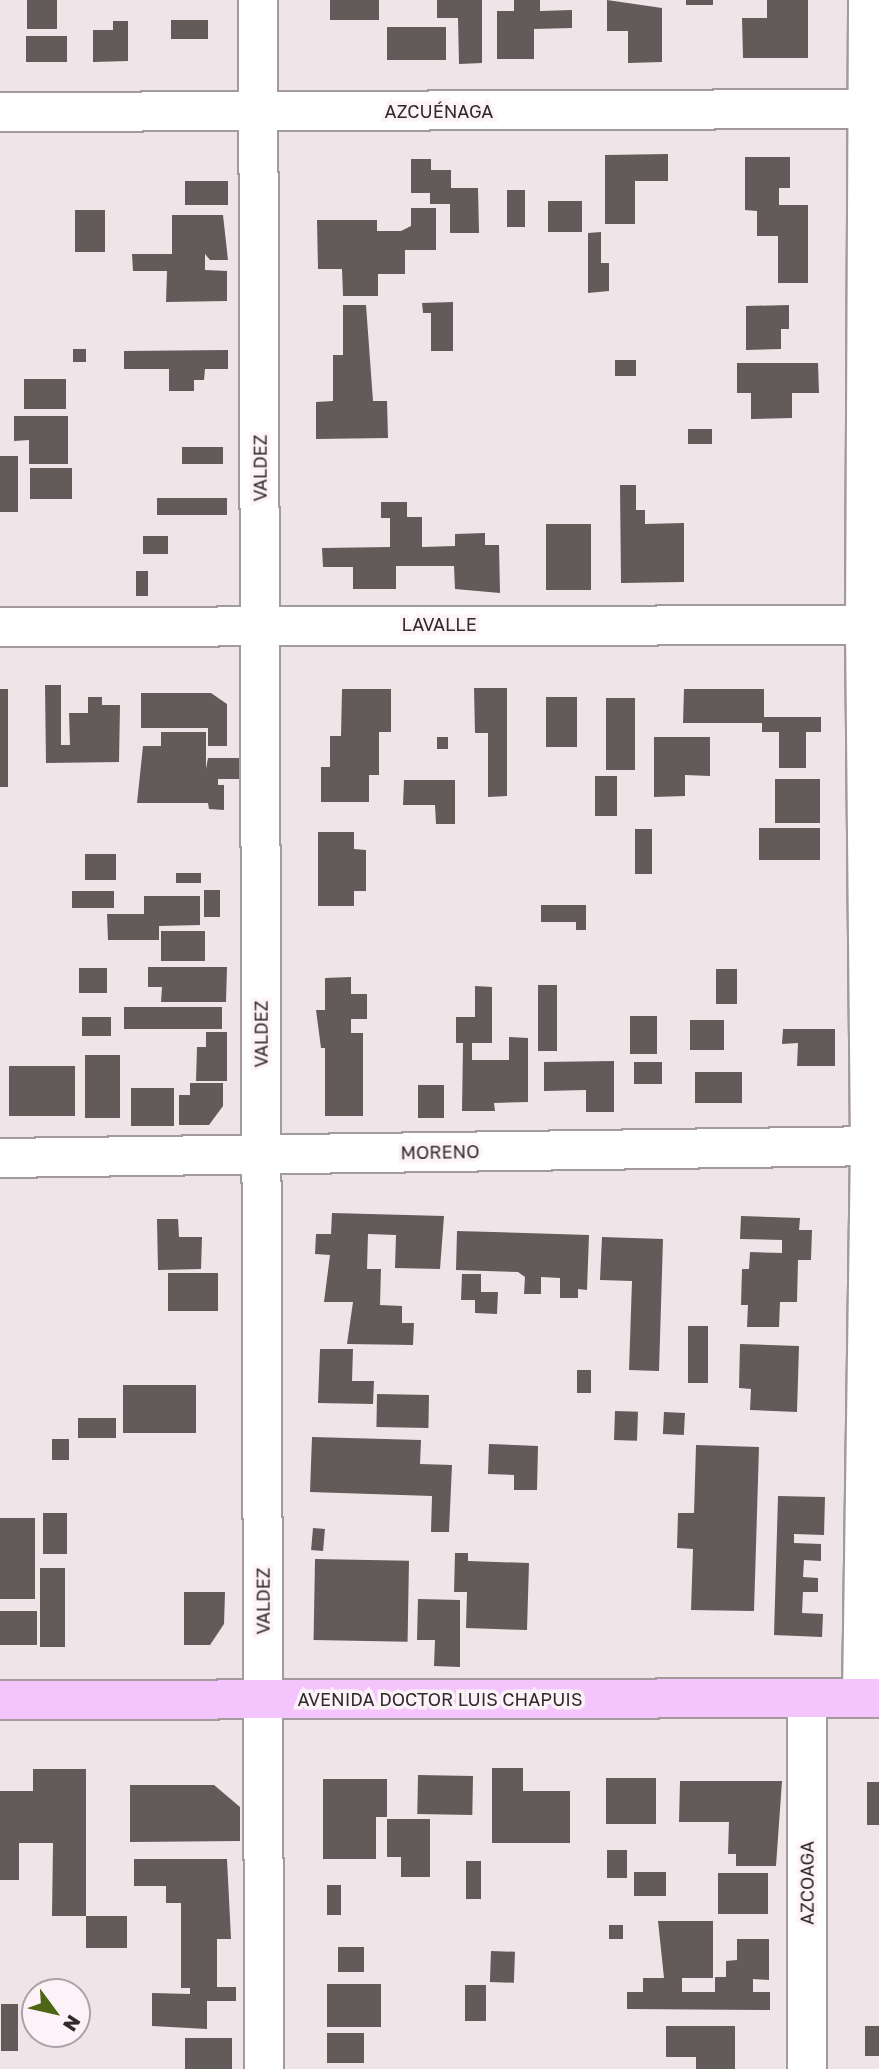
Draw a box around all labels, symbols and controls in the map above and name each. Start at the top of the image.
street label: AZCUÉNAGA [385,100,493,122]
street label: VALDEZ [249,434,271,502]
street label: LAVALLE [401,613,477,635]
street label: VALDEZ [250,1000,272,1068]
street label: MORENO [400,1141,480,1163]
street label: VALDEZ [252,1567,274,1635]
street label: AVENIDA DOCTOR LUIS CHAPUIS [298,1688,582,1710]
street label: AZCOAGA [796,1841,818,1925]
north arrow [21,1978,91,2048]
text: N [59,2011,86,2036]

